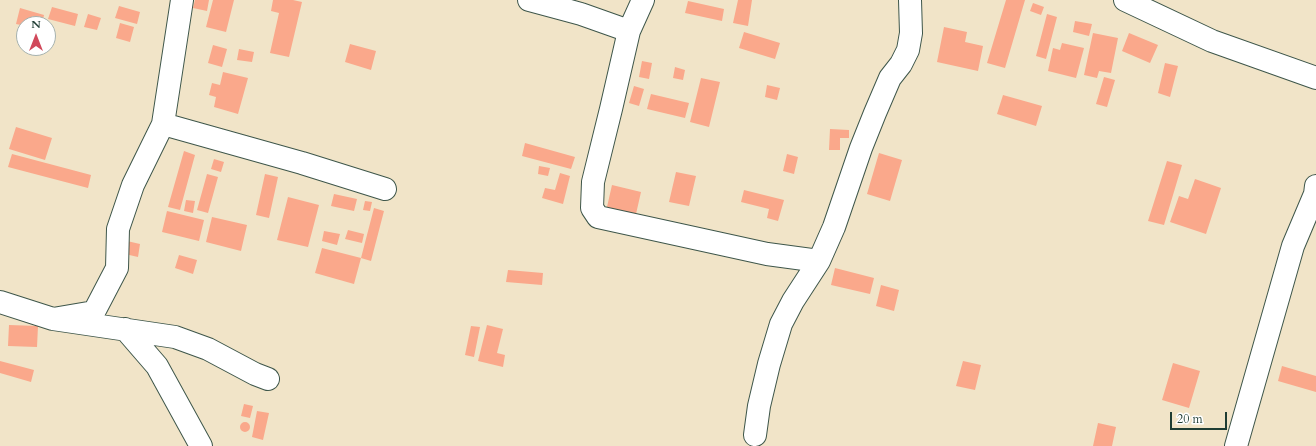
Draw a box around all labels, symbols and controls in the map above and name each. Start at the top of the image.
north arrow [16,16,56,56]
text: N [31,17,41,32]
scale bar [1172,404,1229,430]
text: 20 m [1177,411,1203,427]

